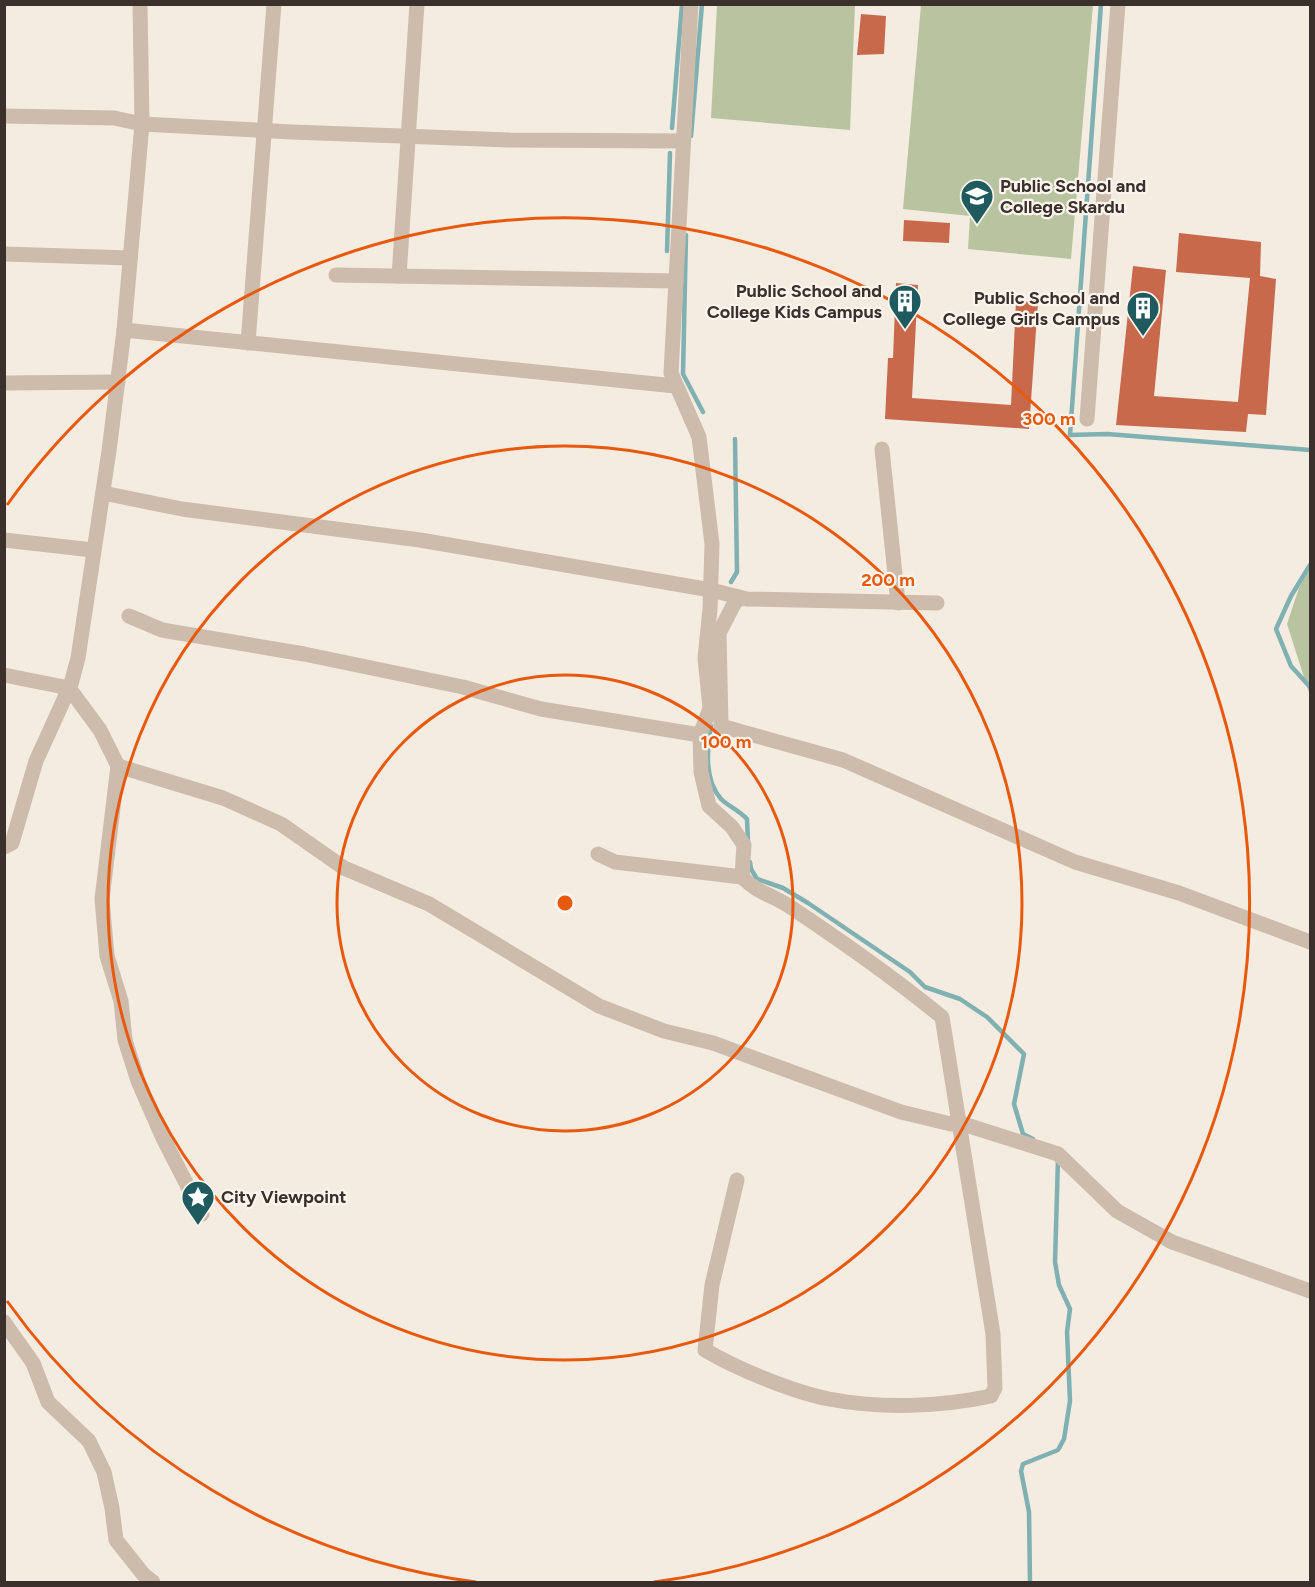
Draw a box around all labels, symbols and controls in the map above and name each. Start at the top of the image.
place label: Public School and College Skardu [1000,175,1146,218]
school or university icon: Public School and College Skardu [959,178,995,225]
place label: Public School and College Kids Campus [707,280,883,323]
building icon: Public School and College Kids Campus [887,283,923,330]
place label: Public School and College Girls Campus [943,287,1121,330]
building icon: Public School and College Girls Campus [1125,290,1161,337]
text: 300 m [1022,408,1076,430]
text: 200 m [861,569,915,591]
text: 100 m [701,731,751,753]
centre of rings [555,893,575,913]
place icon: City Viewpoint [180,1179,216,1226]
place label: City Viewpoint [221,1186,346,1208]

